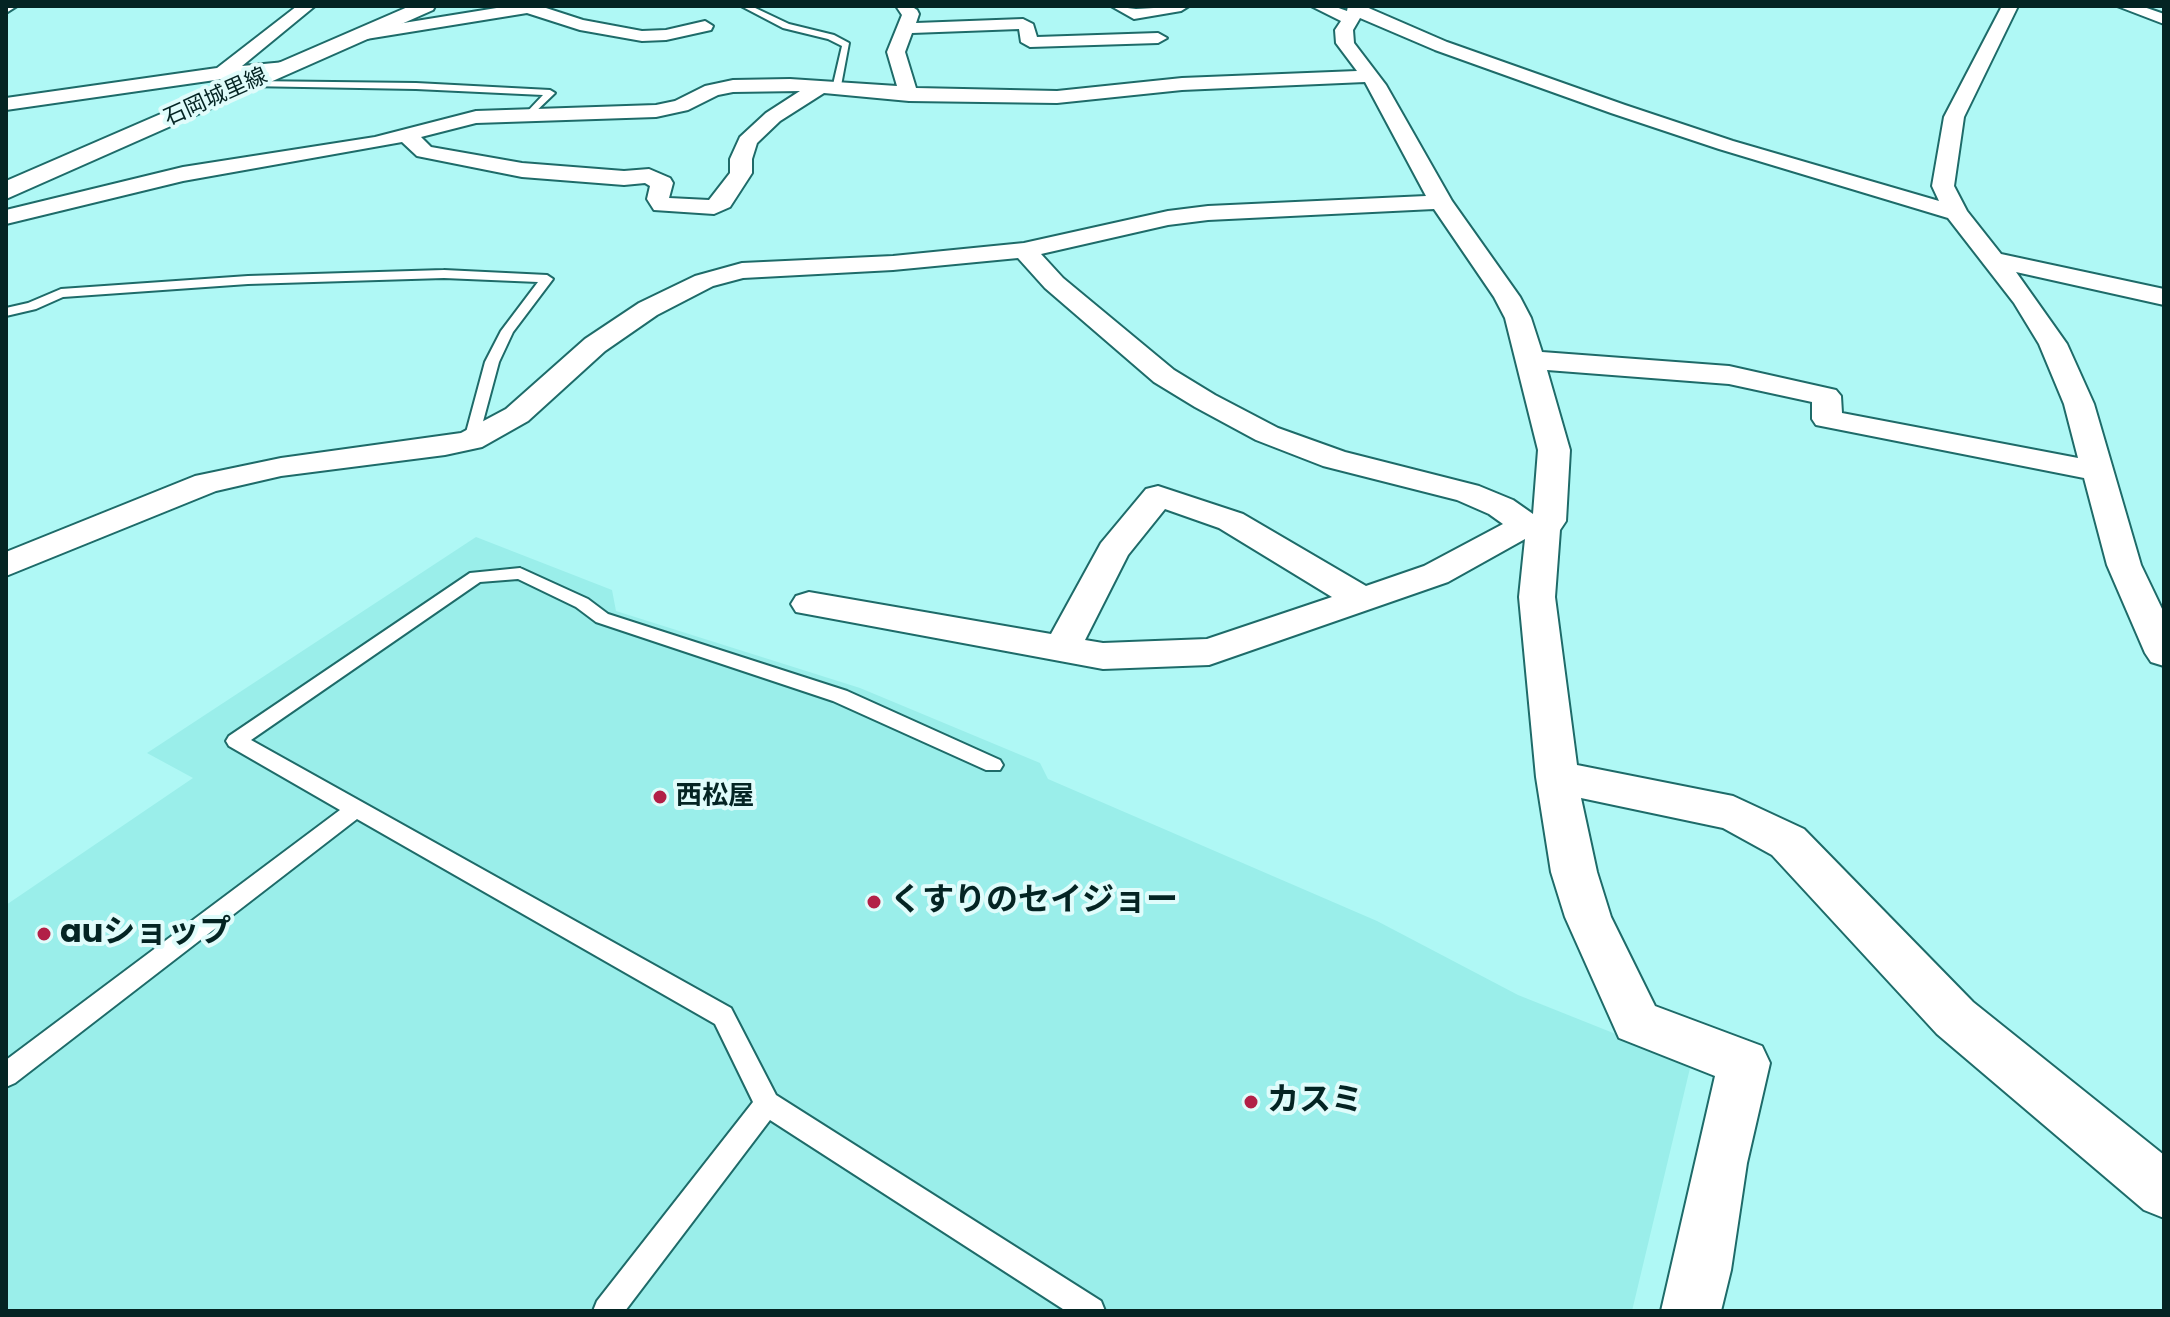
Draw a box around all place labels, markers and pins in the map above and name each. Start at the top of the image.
place label: 西松屋 [676,781,754,813]
marker: 西松屋 [651,788,669,806]
place label: くすりのセイジョー [890,883,1178,921]
marker: くすりのセイジョー [865,893,883,911]
place label: auショップ [60,915,231,953]
marker: auショップ [35,925,53,943]
place label: カスミ [1267,1083,1363,1121]
marker: カスミ [1242,1093,1260,1111]

